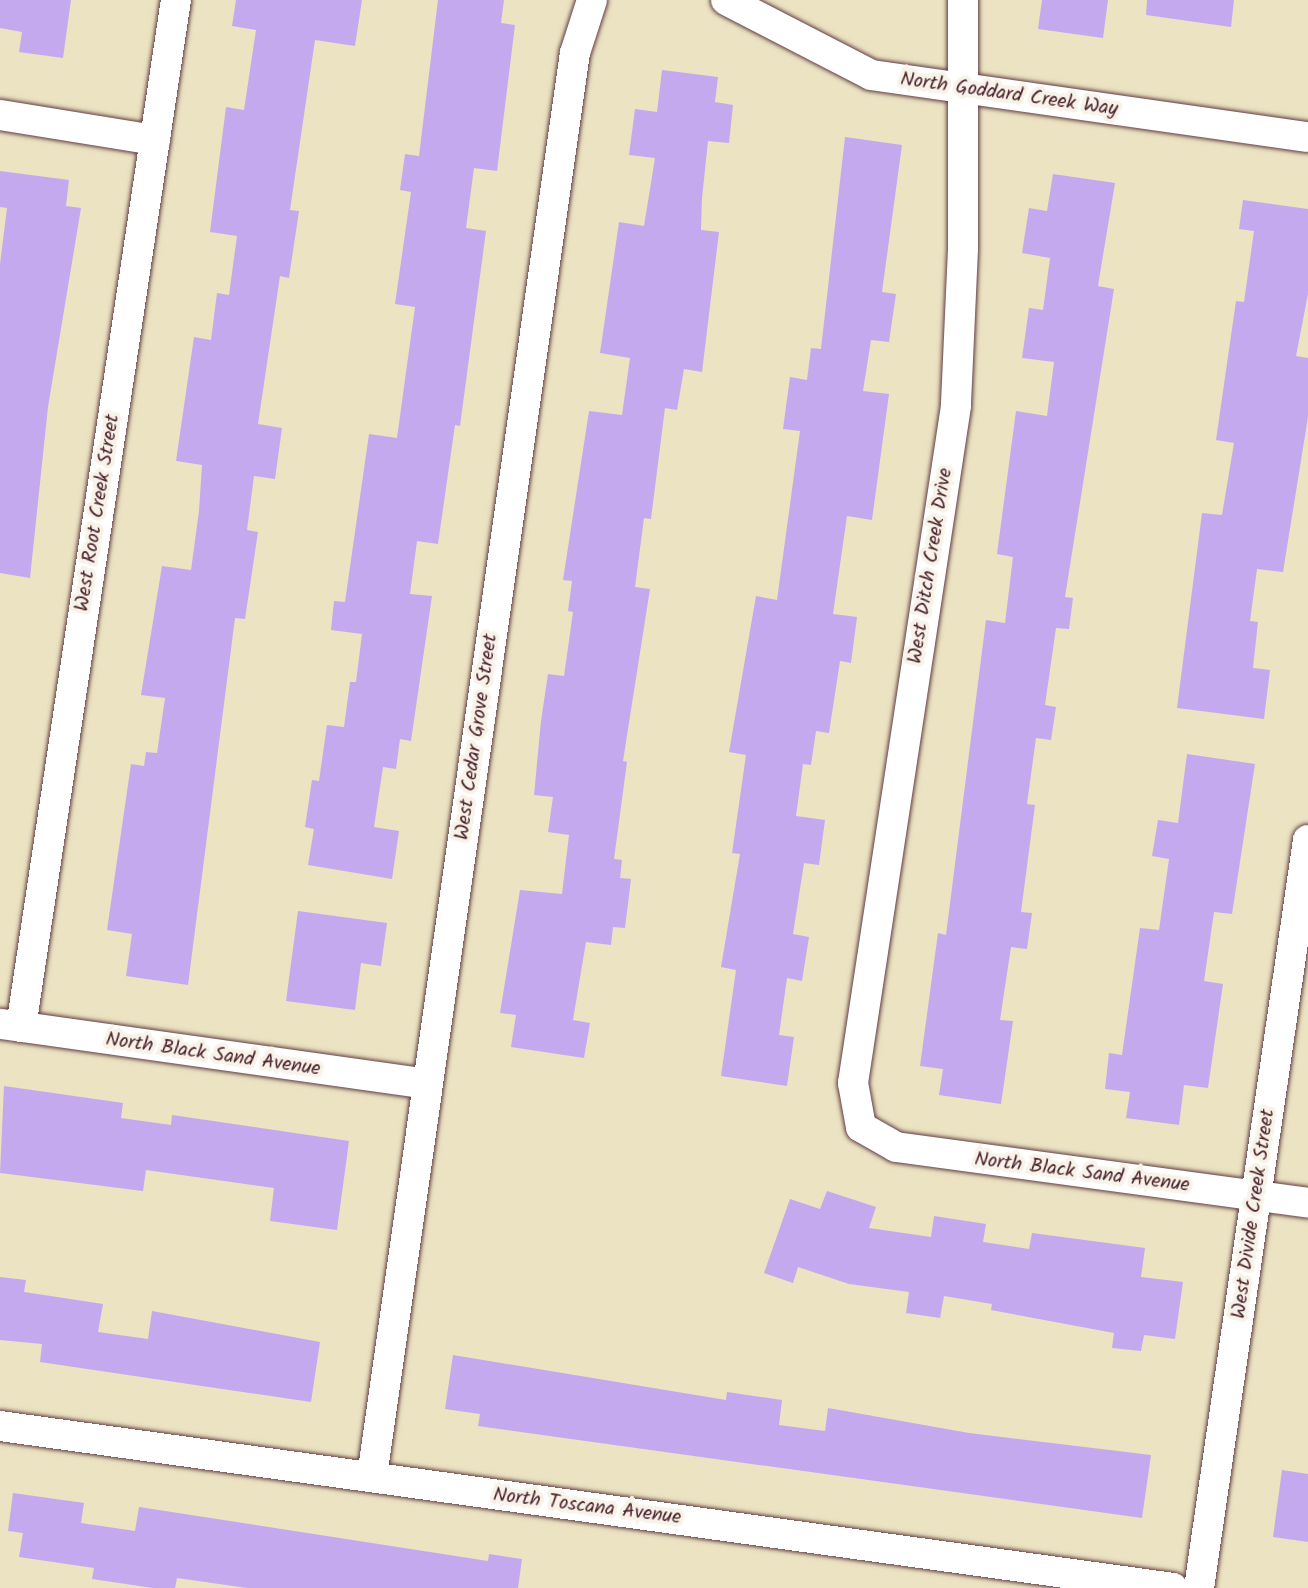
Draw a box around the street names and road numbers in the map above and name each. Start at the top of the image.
street label: North Goddard Creek Way [899,68,1119,122]
street label: West Root Creek Street [71,413,125,613]
street label: West Ditch Creek Drive [904,466,958,666]
street label: West Cedar Grove Street [451,632,503,842]
street label: North Black Sand Avenue [104,1028,322,1082]
street label: West Divide Creek Street [1227,1108,1281,1320]
street label: North Black Sand Avenue [973,1148,1191,1198]
street label: North Toscana Avenue [492,1484,682,1530]

